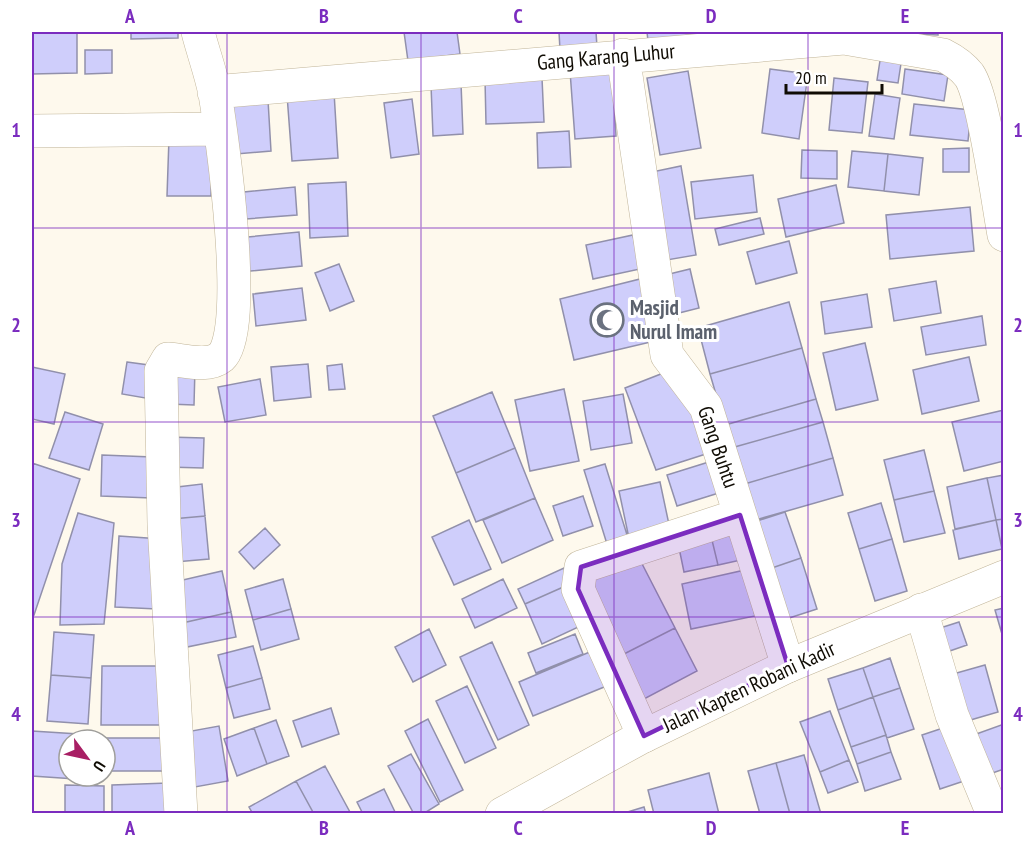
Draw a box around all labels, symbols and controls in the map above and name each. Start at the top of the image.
text: A [124,3,136,29]
text: B [319,3,329,29]
text: C [513,3,523,29]
text: D [706,3,717,29]
text: E [901,3,909,29]
street label: Gang Karang Luhur [536,37,676,76]
scale bar [786,57,882,95]
text: 20 m [795,66,827,89]
text: 1 [11,117,21,143]
text: 1 [1013,117,1023,143]
place label: Masjid Nurul Imam [630,294,717,345]
mosque icon: Masjid Nurul Imam [589,302,625,338]
text: 2 [11,312,21,338]
text: 2 [1013,312,1023,338]
street label: Gang Buhtu [692,402,745,491]
text: 3 [11,507,21,533]
text: 3 [1013,507,1023,533]
street label: Jalan Kapten Robani Kadir [657,635,840,739]
text: 4 [11,701,21,727]
text: 4 [1013,701,1023,727]
north arrow [57,728,117,788]
text: U [89,757,110,775]
text: A [124,815,136,841]
text: B [319,815,329,841]
text: C [513,815,523,841]
text: D [706,815,717,841]
text: E [901,815,909,841]

